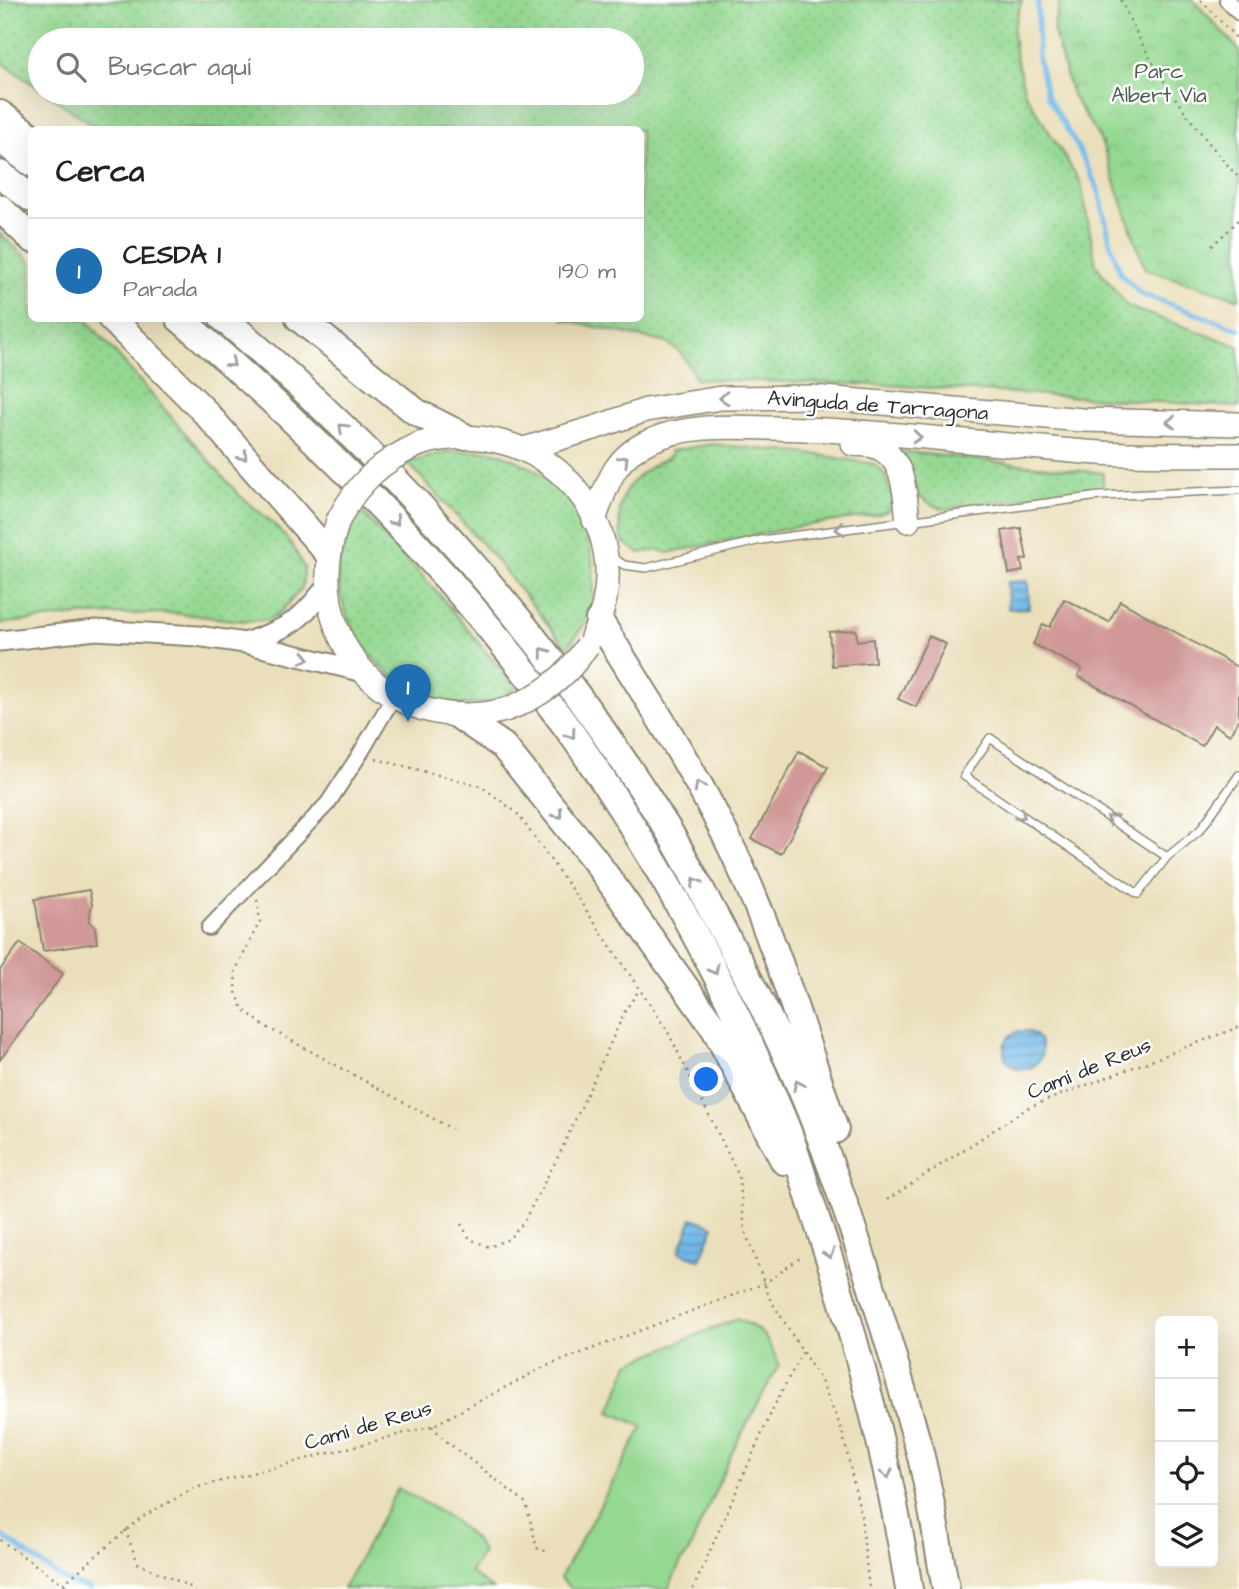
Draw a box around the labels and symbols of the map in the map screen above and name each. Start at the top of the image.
park label: Parc Albert Via [1111,57,1207,110]
one-way arrow [223,355,236,367]
street label: Avinguda de Tarragona [766,383,990,430]
one-way arrow [718,390,729,405]
one-way arrow [1165,415,1176,430]
one-way arrow [339,424,352,436]
one-way arrow [911,429,922,444]
one-way arrow [235,448,247,461]
one-way arrow [616,455,629,468]
one-way arrow [387,512,399,525]
one-way arrow [834,522,846,537]
one-way arrow [540,647,553,659]
one-way arrow [299,650,311,664]
pin: 1 [385,664,431,722]
one-way arrow [563,726,575,738]
one-way arrow [694,781,707,793]
one-way arrow [1013,806,1026,819]
one-way arrow [550,807,563,819]
one-way arrow [1105,814,1118,827]
one-way arrow [691,877,705,889]
one-way arrow [705,963,719,975]
street label: Camí de Reus [1023,1030,1156,1107]
your location [689,1062,723,1096]
one-way arrow [793,1080,807,1092]
one-way arrow [821,1248,835,1260]
street label: Camí de Reus [301,1393,435,1458]
one-way arrow [878,1468,893,1480]

